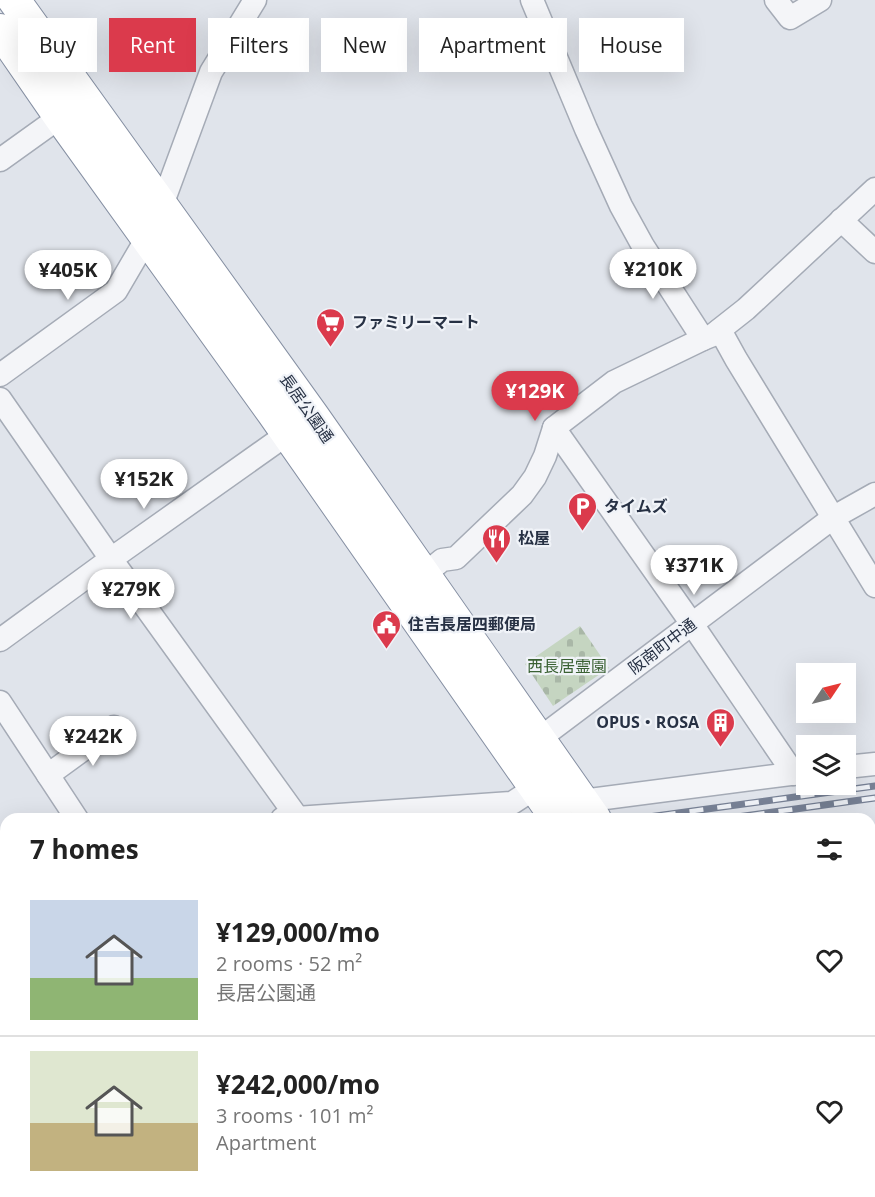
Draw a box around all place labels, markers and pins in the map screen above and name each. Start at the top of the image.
pin: ¥210K [611,249,695,300]
pin: ¥405K [26,250,110,301]
supermarket icon: ファミリーマート [315,306,347,348]
place label: ファミリーマート [352,311,480,333]
pin: ¥129K [493,371,577,422]
pin: ¥152K [102,459,186,510]
parking icon: タイムズ [567,490,599,532]
place label: タイムズ [604,495,668,517]
restaurant icon: 松屋 [481,522,513,564]
place label: 松屋 [518,527,550,549]
pin: ¥371K [652,545,736,596]
pin: ¥279K [89,569,173,620]
public building icon: 住吉長居四郵便局 [371,608,403,650]
place label: 住吉長居四郵便局 [407,613,536,635]
building icon: OPUS・ROSA [704,706,736,748]
place label: OPUS・ROSA [596,711,700,733]
pin: ¥242K [51,716,135,767]

